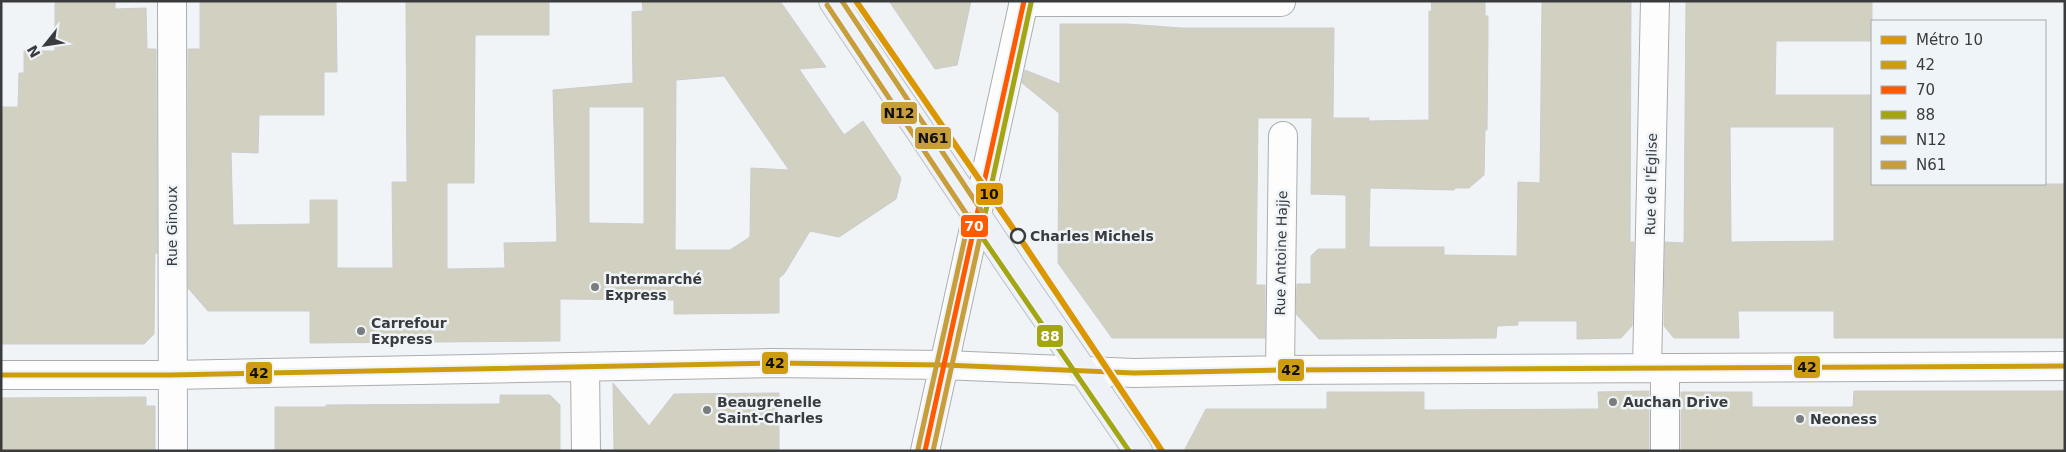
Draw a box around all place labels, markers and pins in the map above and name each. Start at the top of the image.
marker: Charles Michels [1010,228,1026,244]
place label: Charles Michels [1030,228,1154,244]
place label: Intermarché Express [605,271,702,303]
marker: Intermarché Express [589,281,601,293]
place label: Carrefour Express [371,315,447,347]
marker: Carrefour Express [355,325,367,337]
place label: Beaugrenelle Saint-Charles [717,394,823,426]
place label: Auchan Drive [1623,394,1728,410]
marker: Auchan Drive [1607,396,1619,408]
marker: Beaugrenelle Saint-Charles [701,404,713,416]
place label: Neoness [1810,411,1877,427]
marker: Neoness [1794,413,1806,425]

